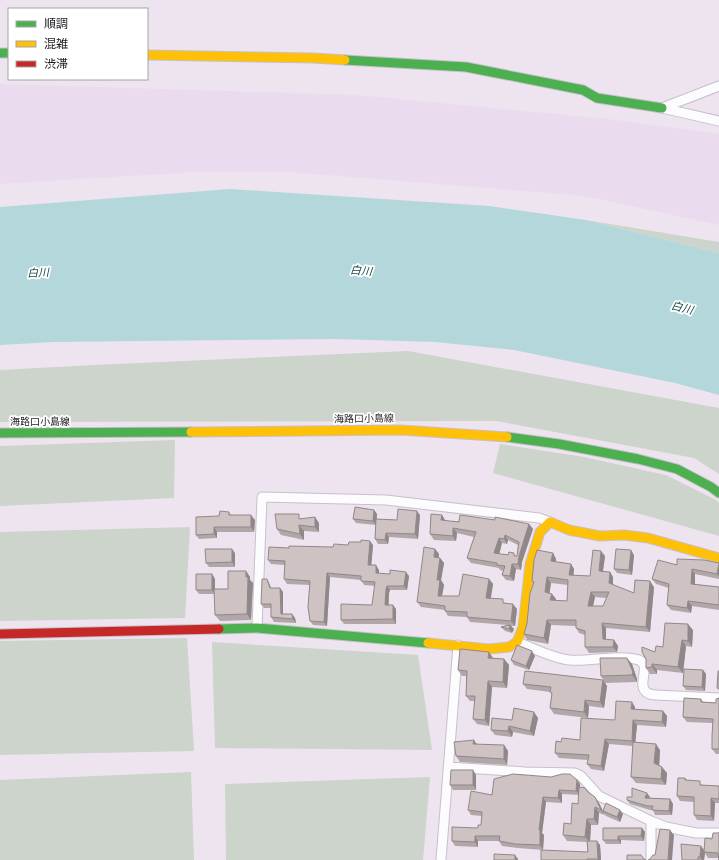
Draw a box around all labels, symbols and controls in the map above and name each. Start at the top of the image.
legend [8,8,148,80]
text: 順調 [44,17,68,32]
text: 混雑 [44,37,68,52]
text: 渋滞 [44,57,68,72]
water label: 白川 [349,264,374,279]
water label: 白川 [27,266,50,280]
water label: 白川 [670,299,695,317]
street label: 海路口小島線 [334,412,394,426]
street label: 海路口小島線 [10,416,70,428]

